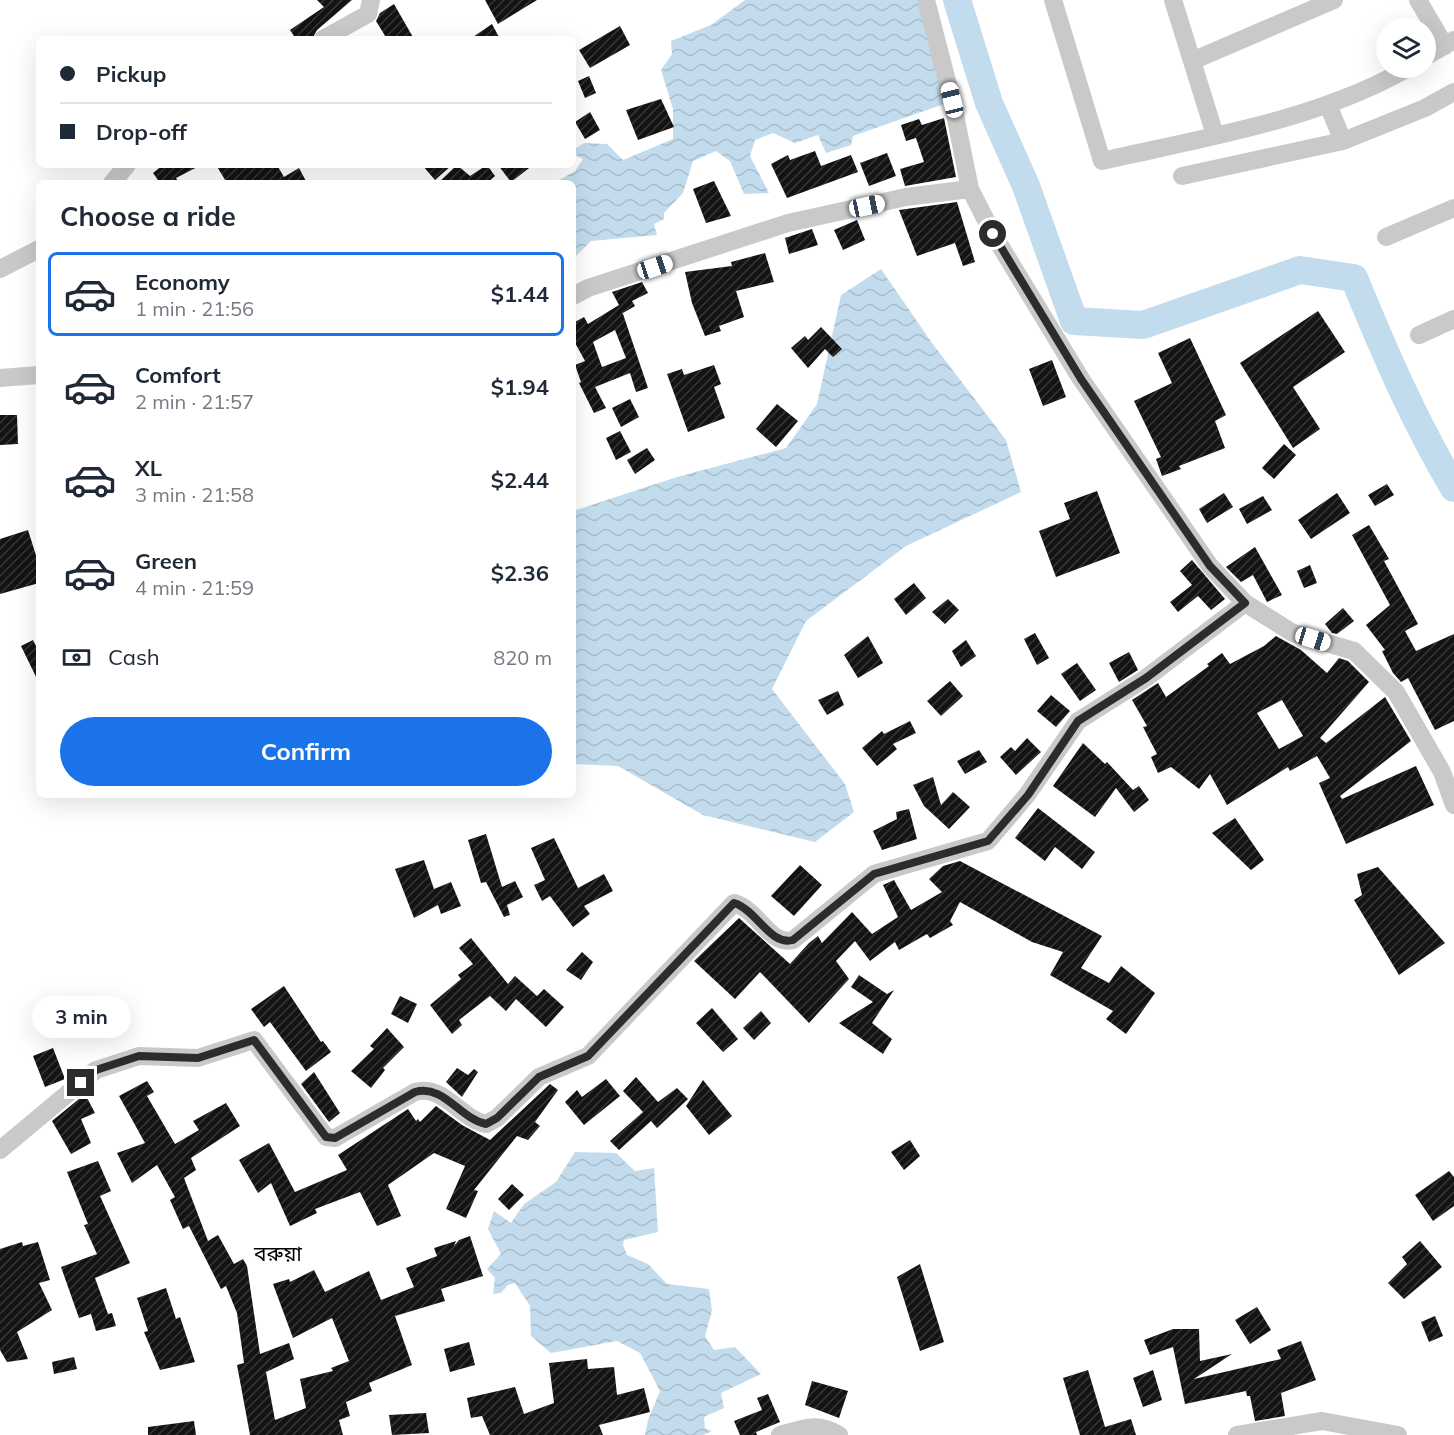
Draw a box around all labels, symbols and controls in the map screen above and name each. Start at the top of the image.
map controls [1376,18,1436,78]
button: layers [1376,18,1436,78]
text: Pickup [96,60,166,88]
car [939,80,965,120]
text: Drop-off [96,118,187,146]
car [848,193,886,219]
text: Choose a ride [60,199,236,233]
route start [979,220,1006,247]
car [635,253,675,281]
icon: car [63,267,117,321]
text: Economy [135,268,230,296]
text: $1.44 [491,280,549,308]
text: 1 min · 21:56 [135,296,254,321]
icon: car [63,360,117,414]
text: Comfort [135,361,221,389]
text: $1.94 [491,373,549,401]
text: 2 min · 21:57 [135,389,254,414]
icon: car [63,453,117,507]
text: XL [135,454,162,482]
text: $2.44 [491,466,549,494]
text: 3 min · 21:58 [135,482,254,507]
icon: car [63,546,117,600]
text: Green [135,547,197,575]
text: $2.36 [491,559,549,587]
text: 4 min · 21:59 [135,575,254,600]
car [1293,625,1333,653]
icon: cash [60,641,93,674]
text: Cash [108,643,160,671]
text: 820 m [493,645,552,670]
button: Confirm [60,717,552,786]
callout: 3 min [32,996,130,1038]
text: 3 min [55,1004,108,1029]
route end [67,1069,94,1096]
district label: বরুয়া [253,1240,302,1266]

